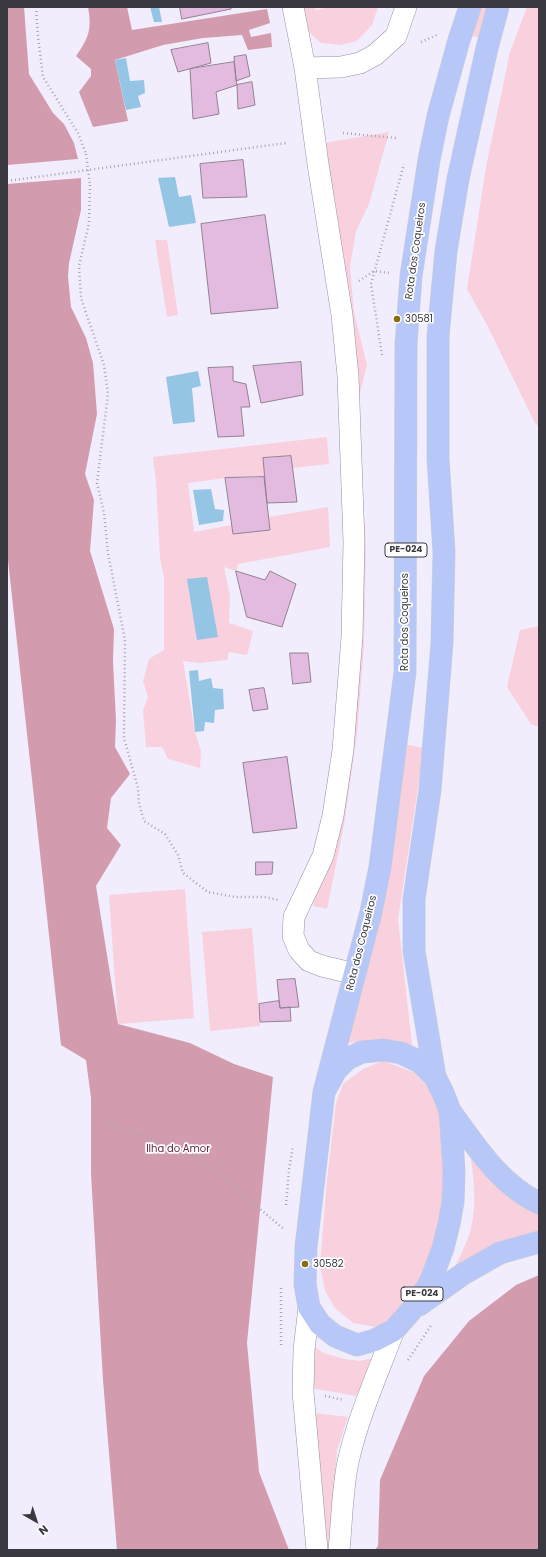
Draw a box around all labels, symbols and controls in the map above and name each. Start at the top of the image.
street label: Rota dos Coqueiros [403,202,429,300]
place label: 30581 [405,313,433,325]
marker: 30581 [392,314,402,324]
road number: PE-024 [385,543,427,557]
street label: Rota dos Coqueiros [399,573,411,671]
street label: Rota dos Coqueiros [344,894,380,992]
park label: Ilha do Amor [146,1143,210,1155]
place label: 30582 [313,1258,344,1270]
marker: 30582 [300,1259,310,1269]
road number: PE-024 [401,1287,443,1301]
north arrow [16,1501,56,1541]
text: N [35,1522,52,1539]

